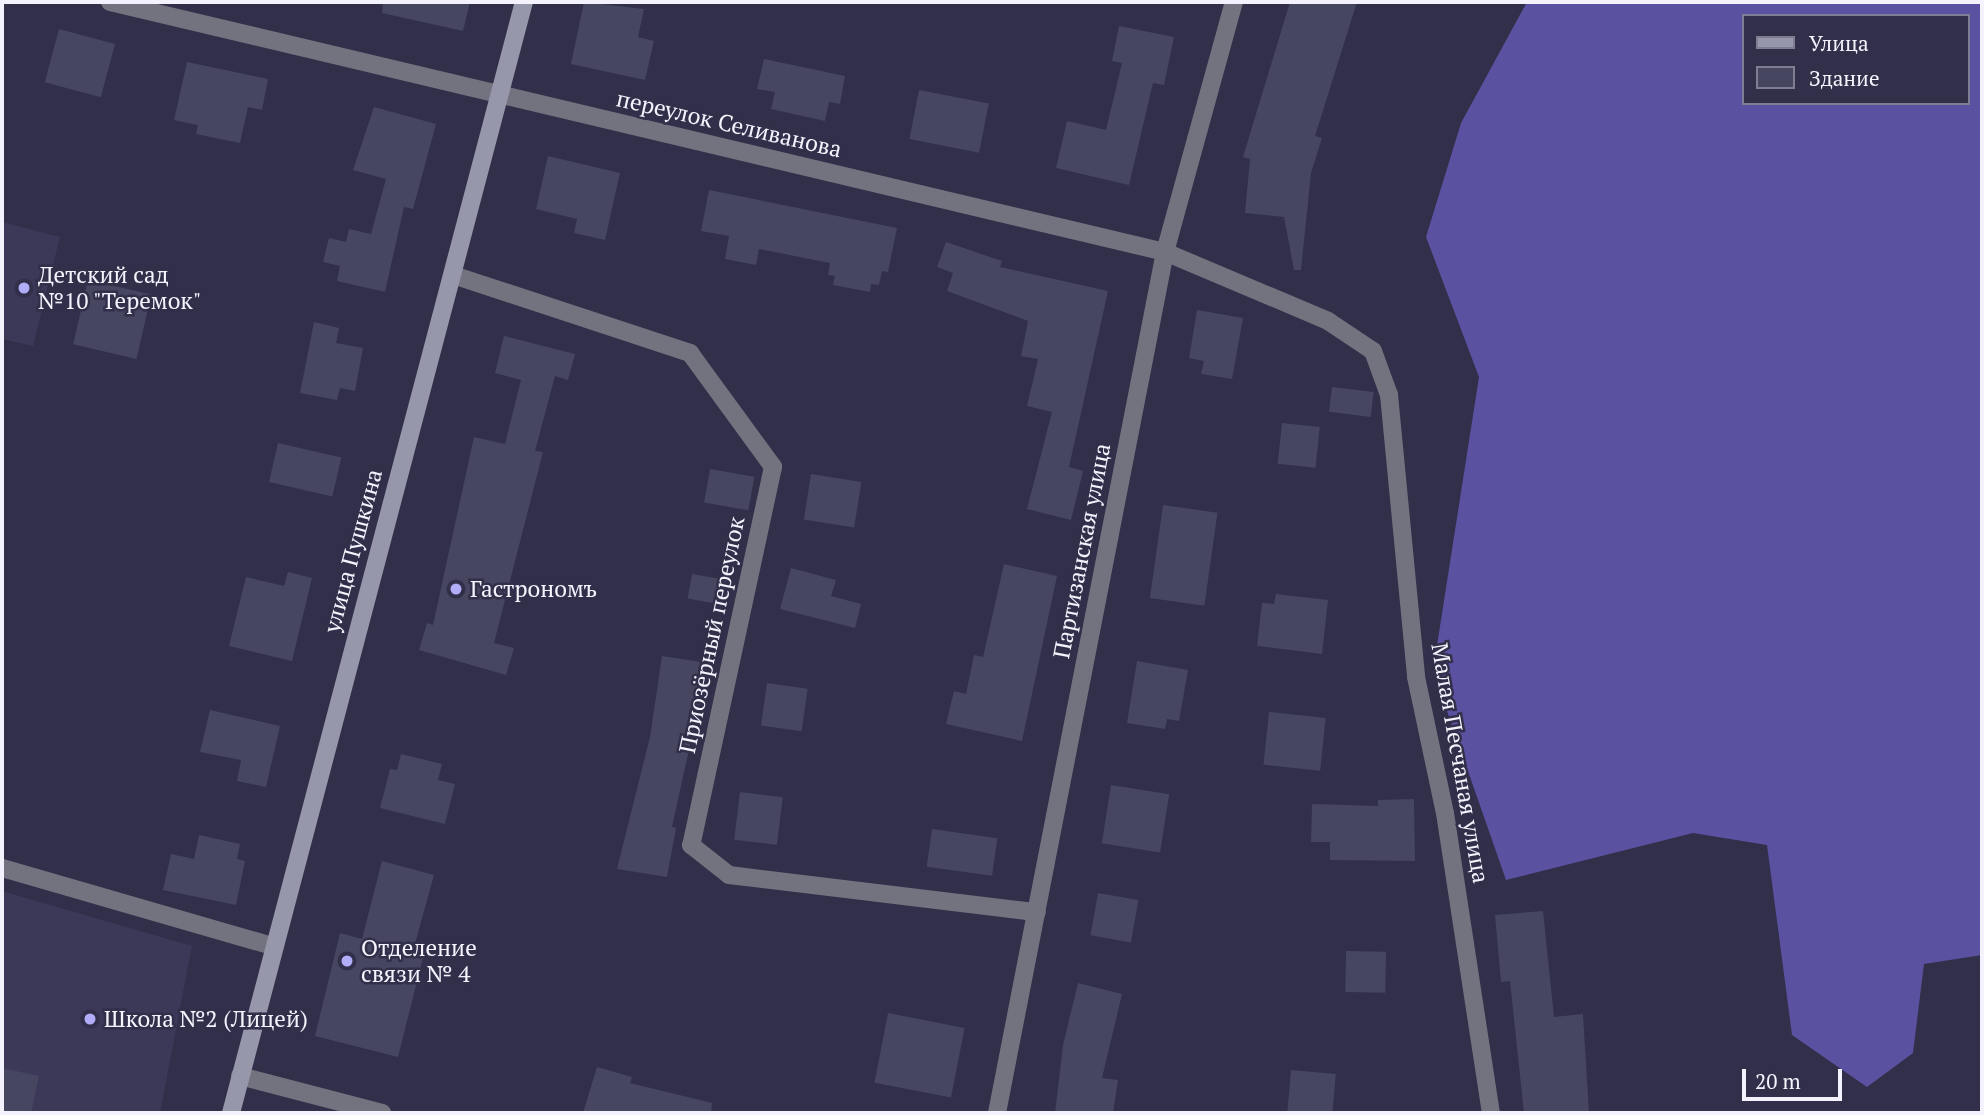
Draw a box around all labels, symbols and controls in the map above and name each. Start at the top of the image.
legend [1742,14,1970,105]
text: Улица [1809,29,1869,57]
text: Здание [1809,64,1880,92]
street label: переулок Селиванова [614,85,844,163]
place label: Детский сад №10 "Теремок" [38,261,202,315]
marker: Детский сад №10 "Теремок" [16,280,32,296]
street label: Партизанская улица [1048,441,1116,661]
street label: улица Пушкина [318,466,388,636]
street label: Приозёрный переулок [673,514,751,756]
place label: Гастрономъ [470,575,597,603]
marker: Гастрономъ [448,581,464,597]
street label: Малая Песчаная улица [1425,641,1495,885]
place label: Отделение связи № 4 [361,934,477,988]
marker: Отделение связи № 4 [339,953,355,969]
place label: Школа №2 (Лицей) [104,1005,308,1033]
marker: Школа №2 (Лицей) [82,1011,98,1027]
scale bar [1746,1056,1846,1100]
text: 20 m [1755,1067,1801,1095]

